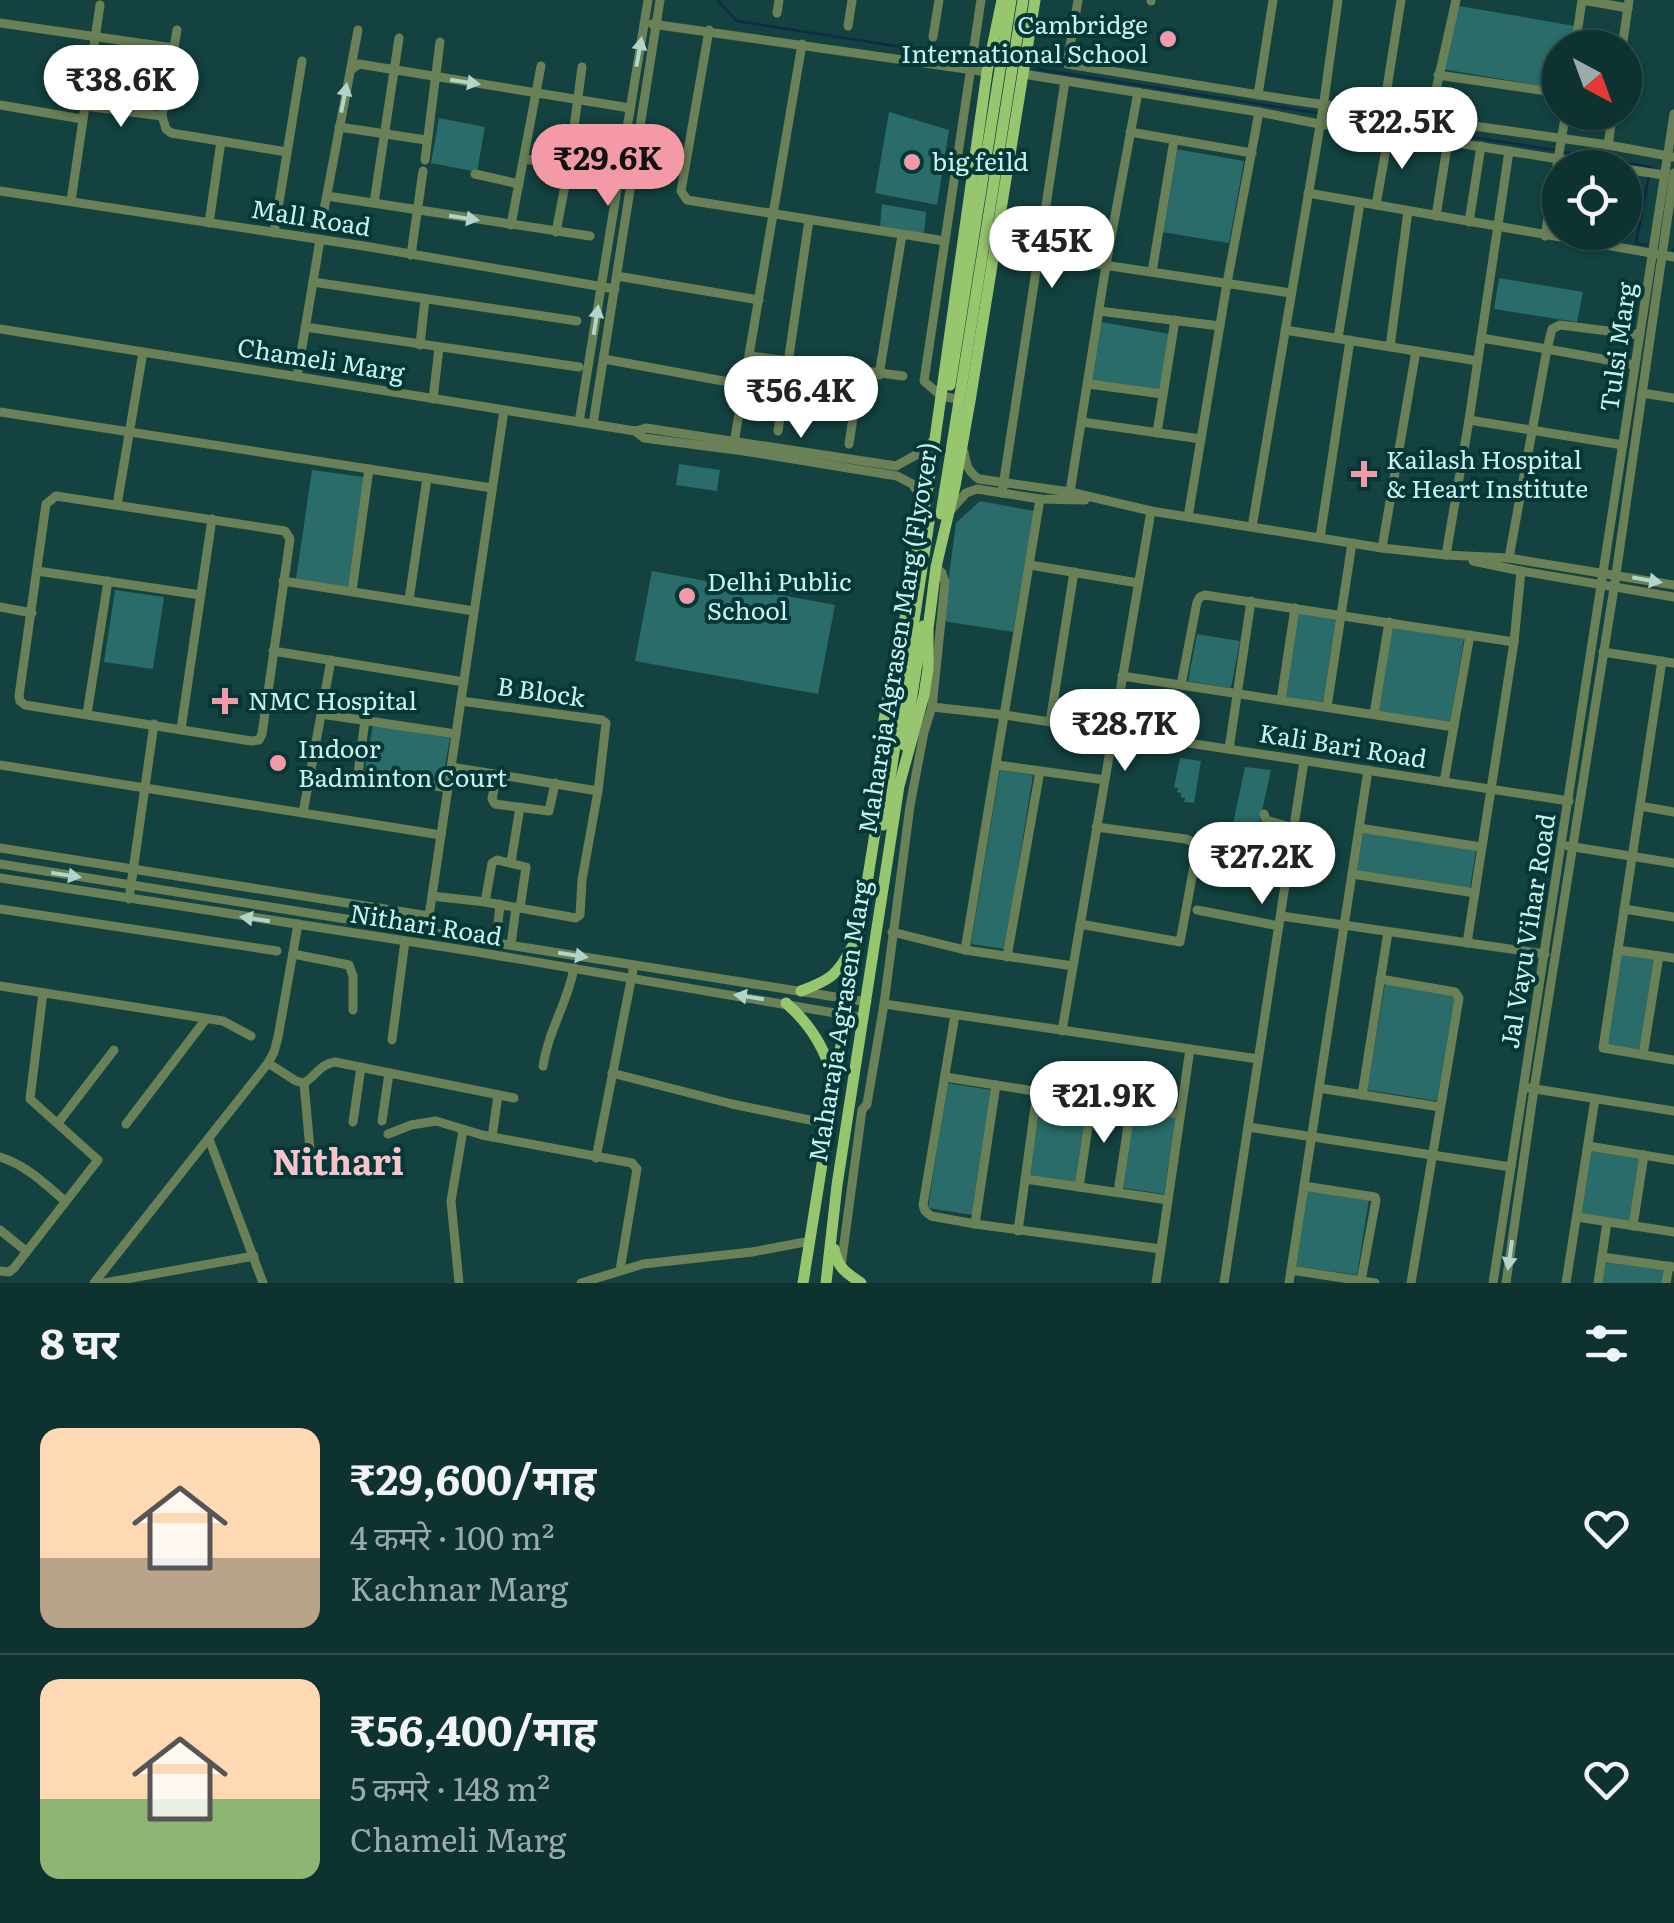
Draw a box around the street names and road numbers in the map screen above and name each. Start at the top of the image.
street label: Mall Road [249,189,374,244]
street label: Tulsi Marg [1589,280,1644,414]
street label: Chameli Marg [235,327,408,390]
street label: Maharaja Agrasen Marg (Flyover) [847,439,946,836]
street label: B Block [495,666,588,715]
street label: Kali Bari Road [1257,713,1430,776]
street label: Jal Vayu Vihar Road [1490,811,1563,1051]
street label: Maharaja Agrasen Marg [798,877,879,1164]
street label: Nithari Road [348,893,505,954]

